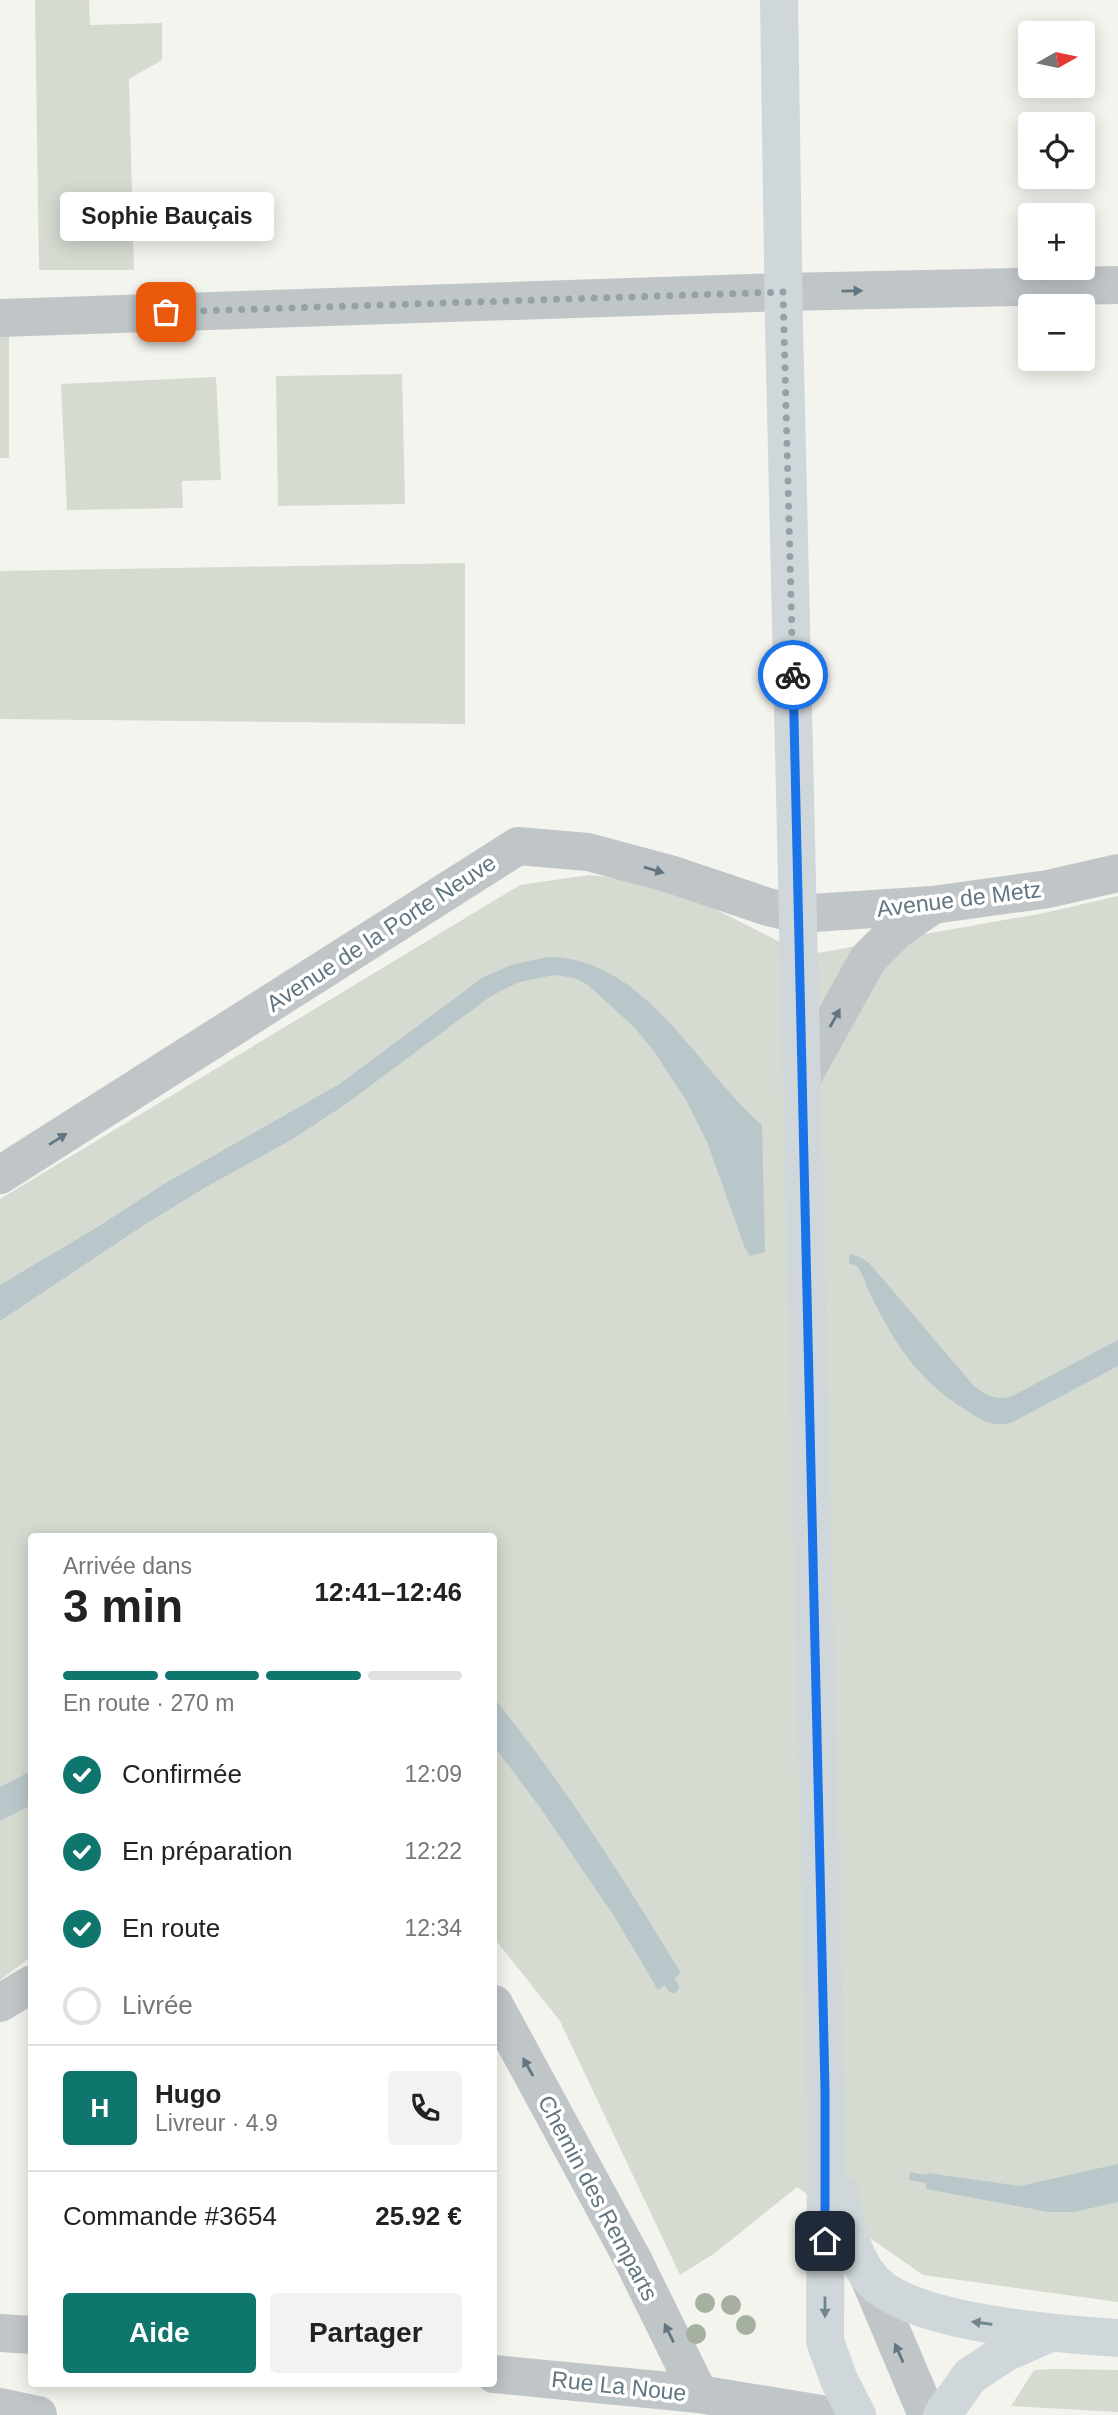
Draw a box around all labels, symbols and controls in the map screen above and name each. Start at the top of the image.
north arrow [1018,21,1096,98]
map controls [1018,21,1095,371]
button: locate [1018,112,1095,189]
callout: Sophie Bauçais [59,193,273,242]
text: Sophie Bauçais [81,203,253,229]
button: + [1018,203,1095,280]
pin [136,282,196,342]
one-way arrow [841,285,863,297]
icon: bag [147,293,185,331]
button: − [1018,294,1095,371]
courier [758,640,828,710]
icon: bike [774,656,812,694]
street label: Avenue de la Porte Neuve [261,849,501,1017]
one-way arrow [643,865,665,876]
street label: Avenue de Metz [875,876,1043,922]
one-way arrow [829,1008,841,1028]
one-way arrow [48,1133,67,1146]
text: Arrivée dans [63,1553,192,1579]
text: 12:41–12:46 [315,1577,462,1607]
text: 3 min [63,1580,183,1632]
text: En route · 270 m [63,1690,234,1716]
icon: check [63,1756,101,1794]
text: Confirmée [122,1759,242,1789]
text: 12:09 [404,1761,462,1787]
icon: check [63,1833,101,1871]
text: En préparation [122,1836,293,1866]
text: 12:22 [404,1838,462,1864]
icon: check [63,1910,101,1948]
text: En route [122,1913,220,1943]
text: 12:34 [404,1915,462,1941]
text: Livrée [122,1990,193,2020]
one-way arrow [522,2057,534,2077]
button: phone [388,2071,462,2145]
text: Hugo [155,2079,221,2109]
street label: Chemin des Remparts [533,2091,663,2305]
text: H [91,2093,109,2123]
text: Livreur · 4.9 [155,2110,278,2136]
text: Commande #3654 [63,2201,277,2231]
text: 25.92 € [375,2201,462,2231]
pin [795,2211,855,2271]
icon: home [806,2222,844,2260]
button: Aide [63,2293,256,2373]
button: Partager [270,2293,462,2373]
one-way arrow [819,2296,831,2318]
one-way arrow [971,2317,993,2328]
one-way arrow [663,2323,674,2343]
one-way arrow [893,2342,904,2363]
street label: Rue La Noue [550,2366,688,2406]

